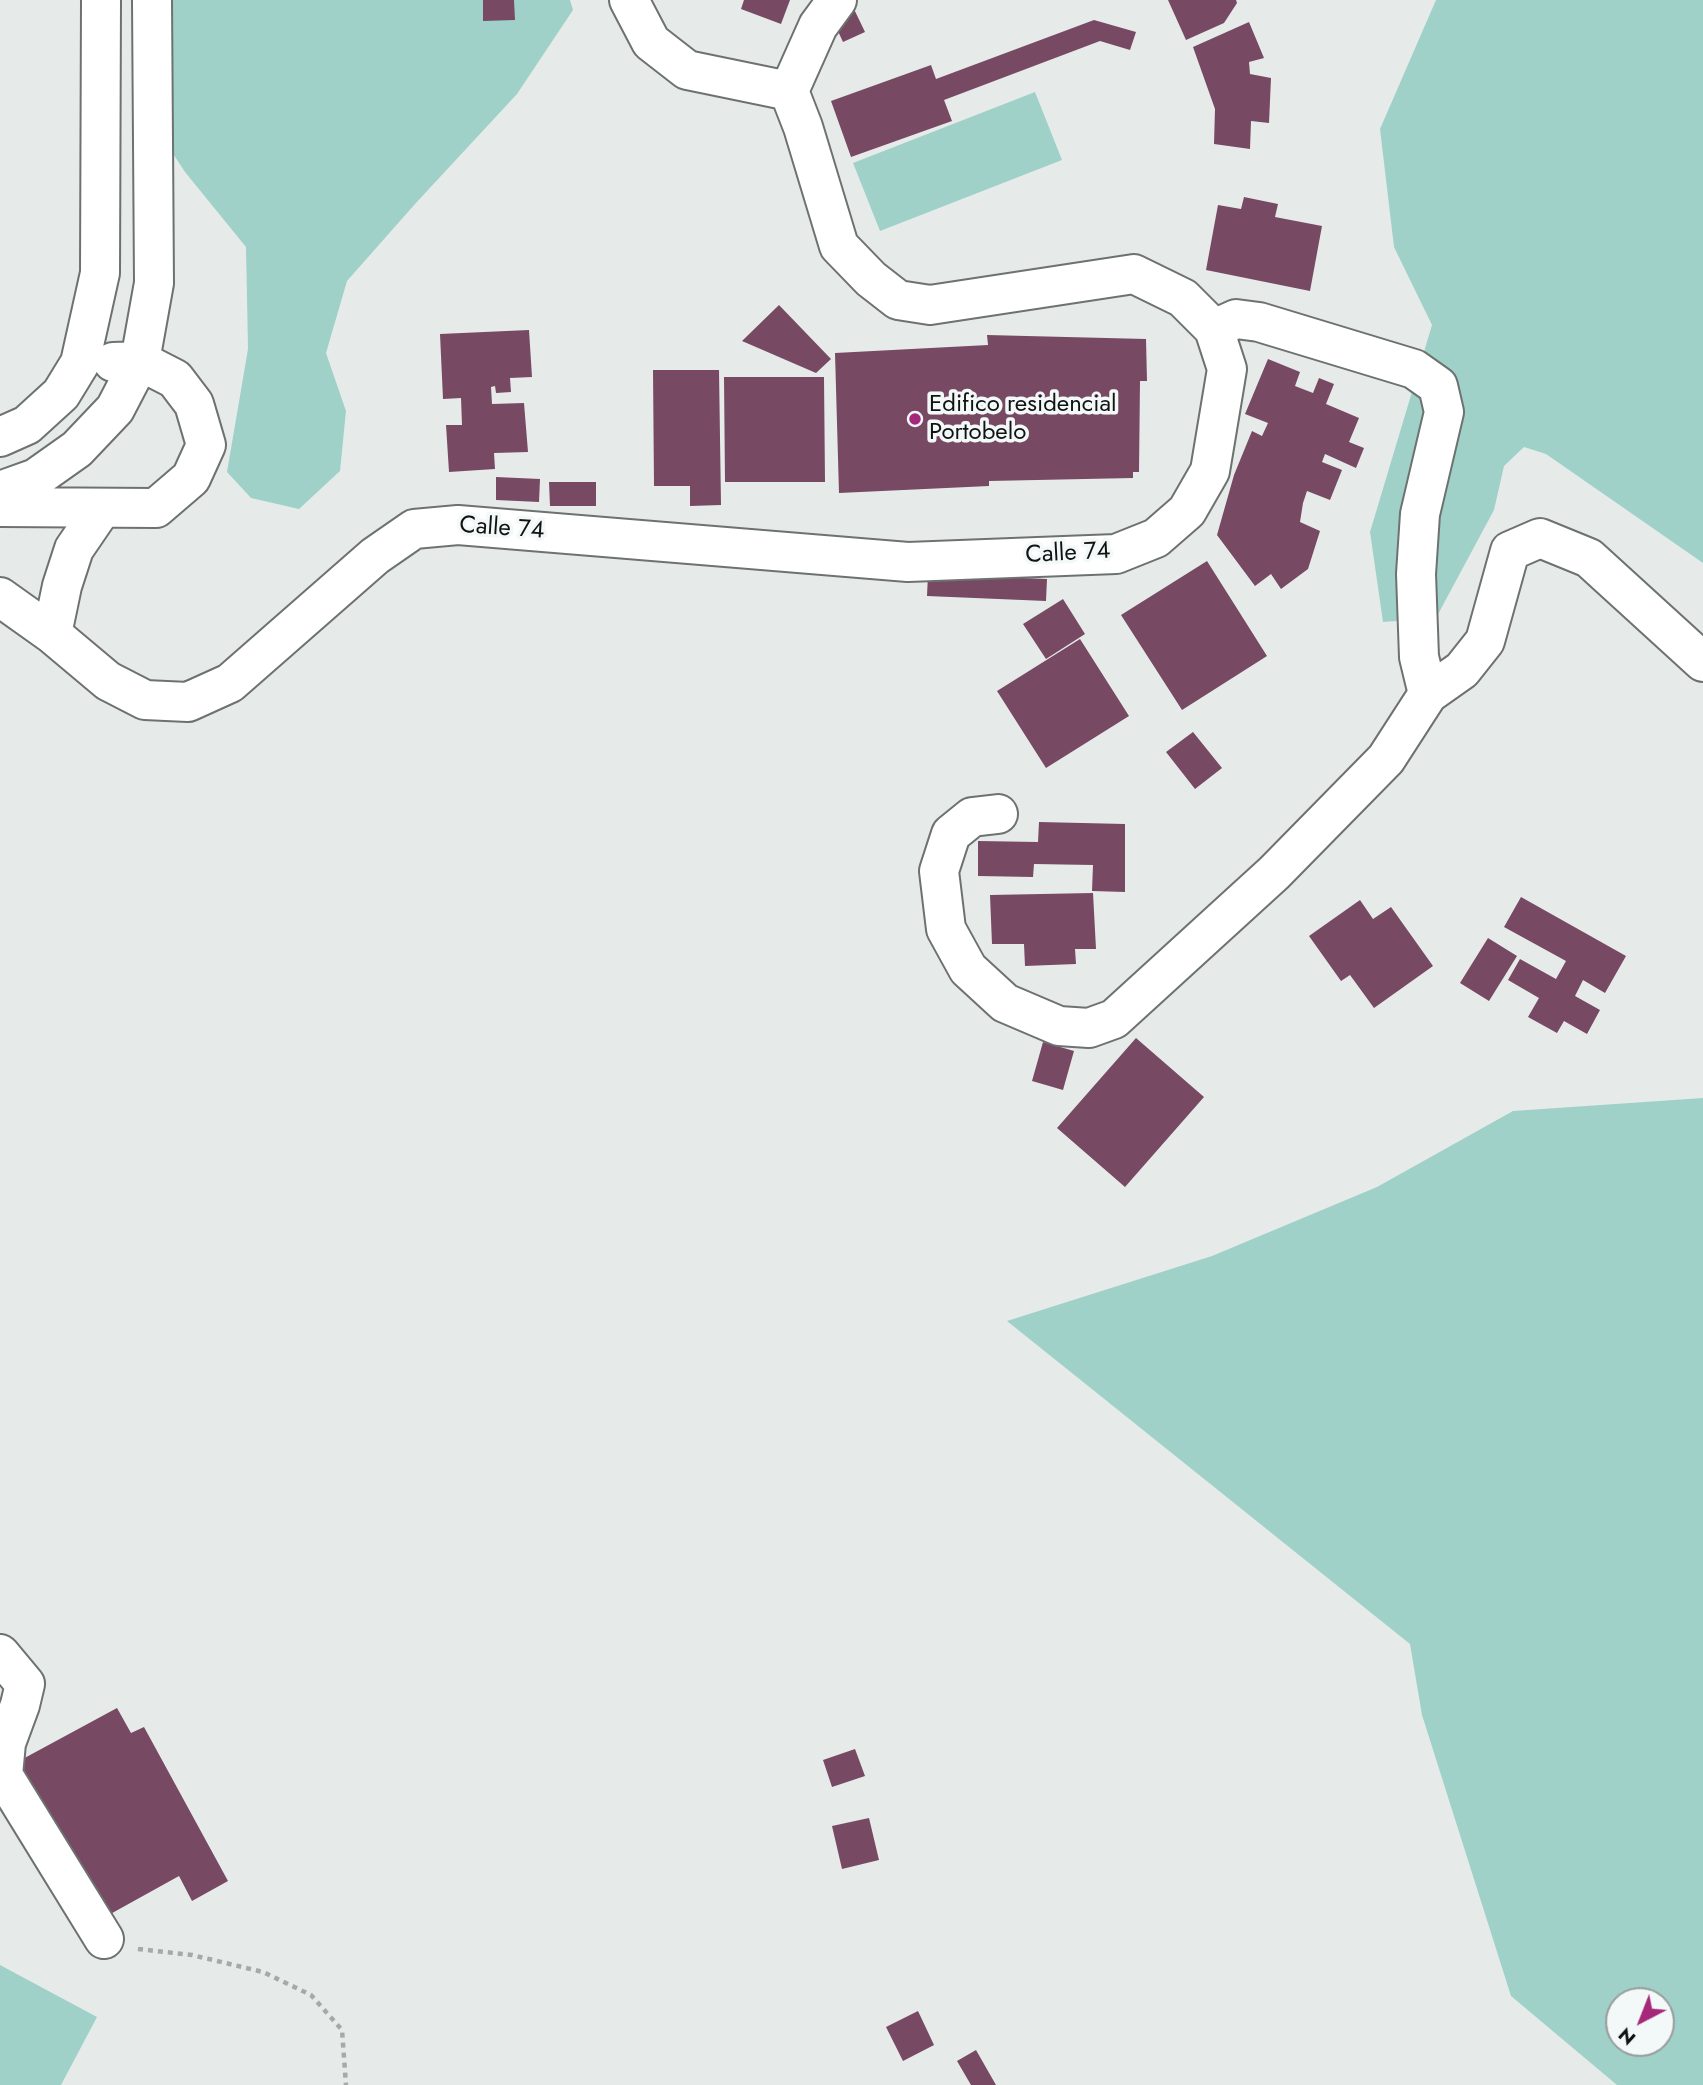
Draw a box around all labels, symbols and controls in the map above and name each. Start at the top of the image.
place label: Edifico residencial Portobelo [929,391,1117,447]
marker: Edifico residencial Portobelo [907,411,923,427]
street label: Calle 74 [459,512,545,546]
street label: Calle 74 [1025,537,1111,571]
north arrow [1605,1987,1675,2057]
text: N [1612,2021,1642,2052]

